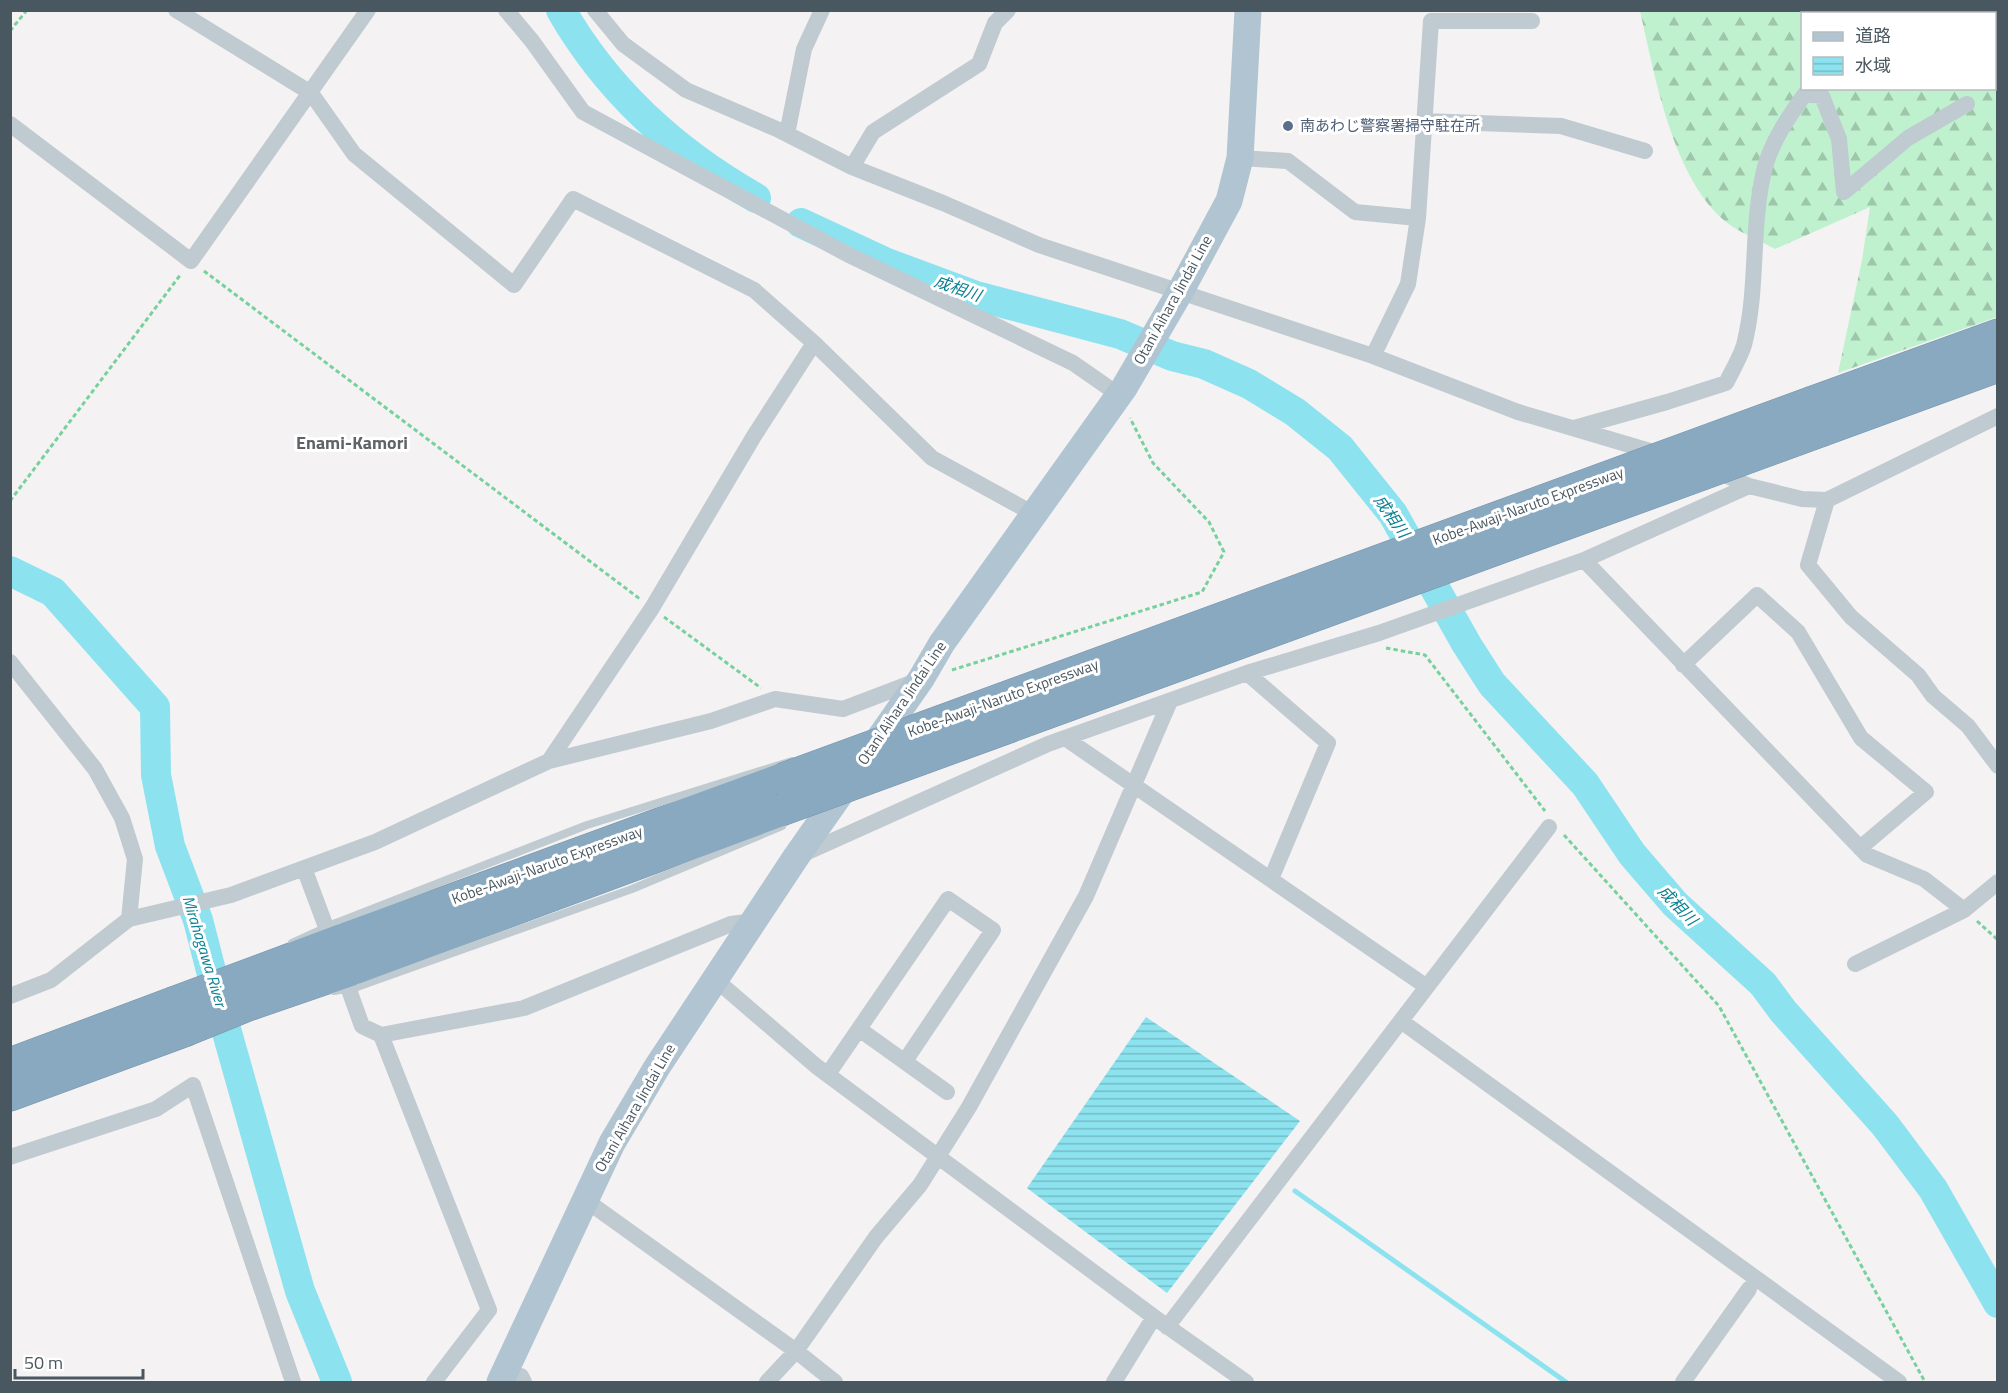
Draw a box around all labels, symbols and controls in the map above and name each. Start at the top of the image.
legend [1801,12,1996,90]
text: 道路 [1855,22,1891,49]
text: 水域 [1855,52,1891,79]
place label: 南あわじ警察署掃守駐在所 [1300,114,1480,137]
marker: 南あわじ警察署掃守駐在所 [1281,119,1295,133]
street label: Otani Aihara Jindai Line [1127,231,1218,369]
water label: 成相川 [931,269,986,308]
district label: Enami-Kamori [296,429,408,456]
street label: Kobe-Awaji-Naruto Expressway [1429,460,1627,551]
water label: 成相川 [1368,489,1417,544]
street label: Otani Aihara Jindai Line [852,636,952,769]
street label: Kobe-Awaji-Naruto Expressway [904,652,1102,743]
street label: Kobe-Awaji-Naruto Expressway [448,819,646,910]
water label: 成相川 [1653,879,1705,932]
water label: Mirahagawa River [177,892,234,1011]
street label: Otani Aihara Jindai Line [588,1039,681,1176]
scale bar [15,1342,142,1380]
text: 50 m [24,1349,63,1376]

